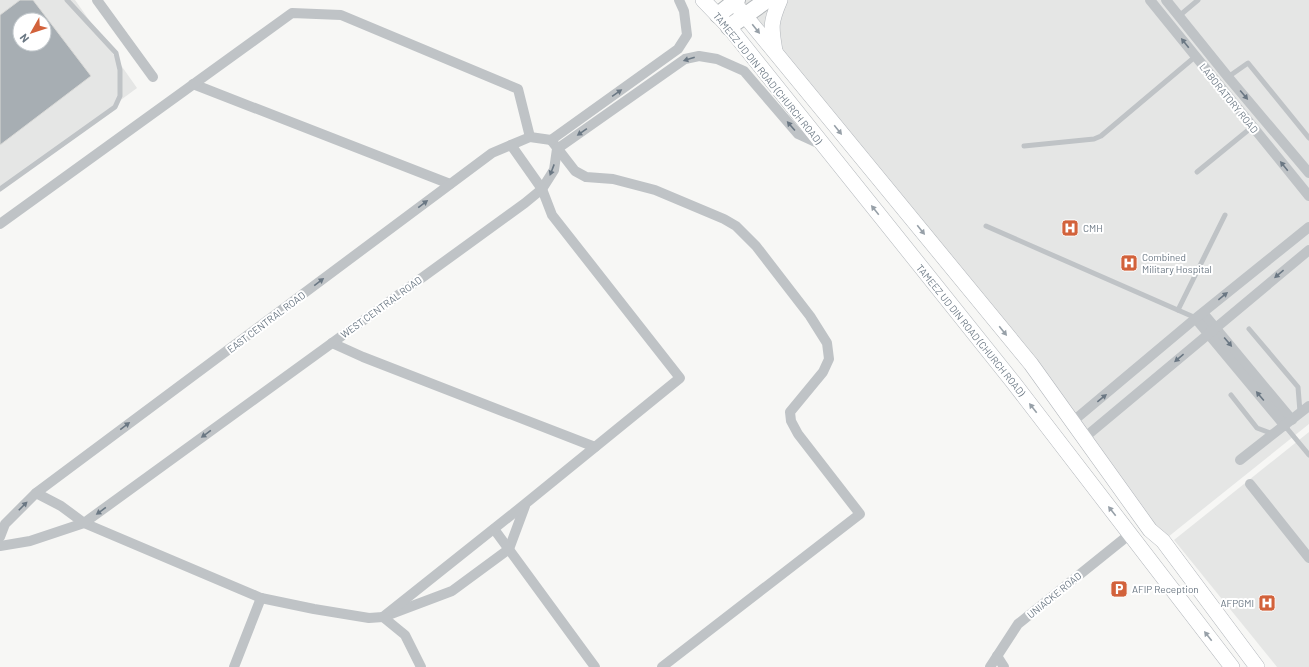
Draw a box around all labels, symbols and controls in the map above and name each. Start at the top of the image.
street label: TAMEEZ UD DIN ROAD (CHURCH ROAD) [711,10,825,147]
north arrow [12,12,52,52]
one-way arrow [752,24,760,35]
text: N [16,32,31,46]
one-way arrow [1181,38,1189,49]
one-way arrow [683,56,695,62]
street label: LABORATORY ROAD [1197,61,1261,135]
one-way arrow [611,89,622,97]
one-way arrow [1239,90,1248,101]
one-way arrow [787,120,796,131]
one-way arrow [834,124,843,135]
one-way arrow [577,128,587,136]
one-way arrow [1280,161,1289,172]
one-way arrow [549,164,555,176]
one-way arrow [418,200,429,208]
one-way arrow [870,204,879,215]
hospital icon: CMH [1060,218,1080,238]
place label: CMH [1083,222,1103,234]
one-way arrow [916,225,925,236]
place label: Combined Military Hospital [1142,251,1212,275]
hospital icon: Combined Military Hospital [1119,253,1139,273]
street label: TAMEEZ UD DIN ROAD (CHURCH ROAD) [914,262,1028,399]
one-way arrow [1274,270,1284,279]
street label: WEST CENTRAL ROAD [338,274,424,340]
one-way arrow [314,278,325,286]
street label: EAST CENTRAL ROAD [225,289,307,355]
one-way arrow [1218,292,1229,301]
one-way arrow [999,326,1008,336]
one-way arrow [1224,337,1232,348]
one-way arrow [1174,353,1185,362]
one-way arrow [1256,390,1265,401]
one-way arrow [1096,393,1107,402]
one-way arrow [1029,403,1037,413]
one-way arrow [120,422,131,430]
one-way arrow [200,430,211,438]
one-way arrow [18,501,28,511]
one-way arrow [1108,506,1116,516]
one-way arrow [95,507,106,515]
street label: UNIACKE ROAD [1024,569,1084,621]
parking icon: AFIP Reception [1109,579,1129,599]
place label: AFIP Reception [1132,583,1199,595]
hospital icon: AFPGMI [1257,593,1277,613]
place label: AFPGMI [1220,597,1254,609]
one-way arrow [1204,631,1213,642]

